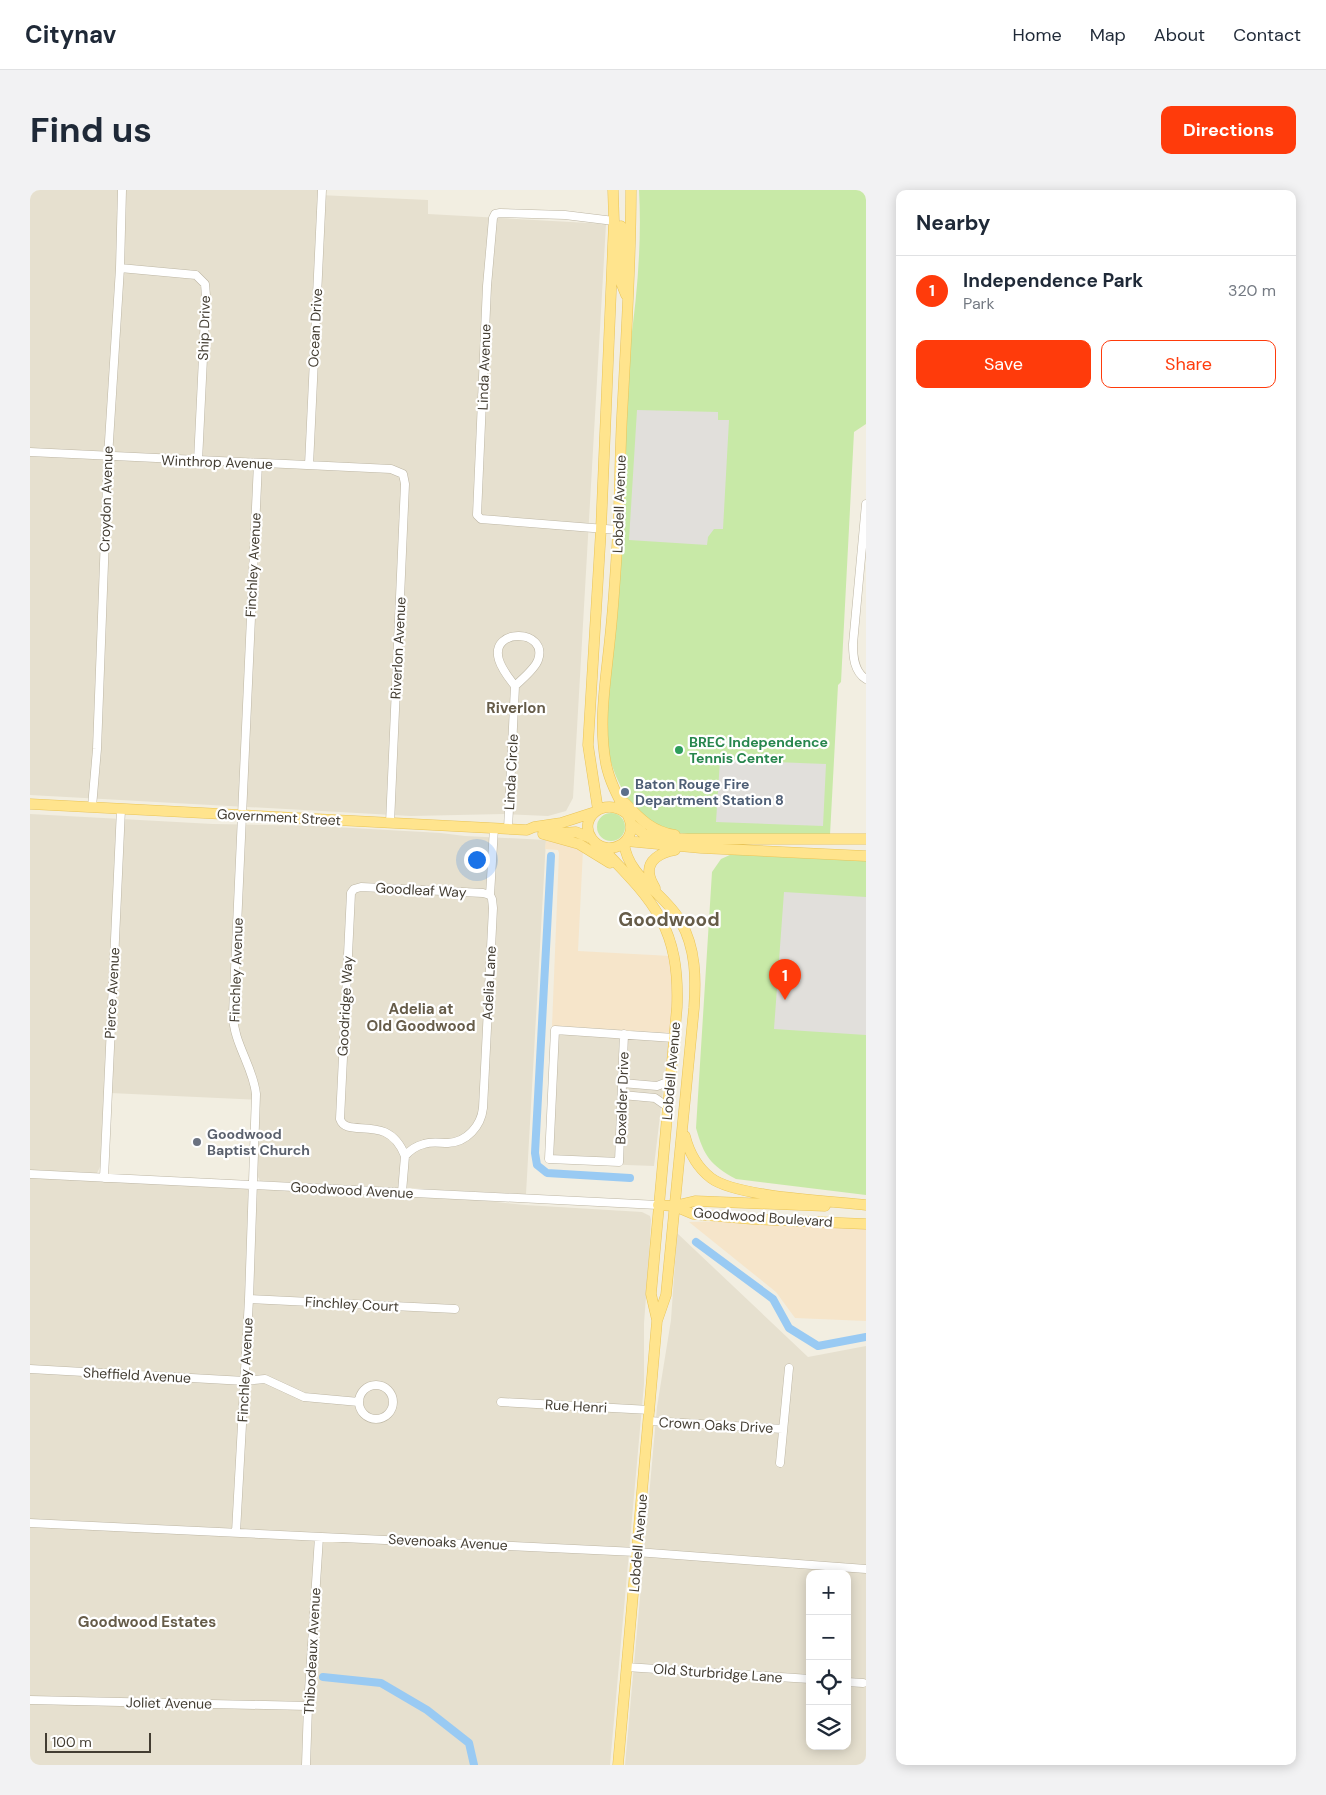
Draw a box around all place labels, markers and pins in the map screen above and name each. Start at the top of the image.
place label: BREC Independence Tennis Center [689,733,828,767]
marker: BREC Independence Tennis Center [673,744,685,756]
place label: Baton Rouge Fire Department Station 8 [635,775,784,809]
marker: Baton Rouge Fire Department Station 8 [619,786,631,798]
pin: 1 [769,959,801,1000]
place label: Goodwood Baptist Church [207,1125,310,1159]
marker: Goodwood Baptist Church [191,1136,203,1148]

